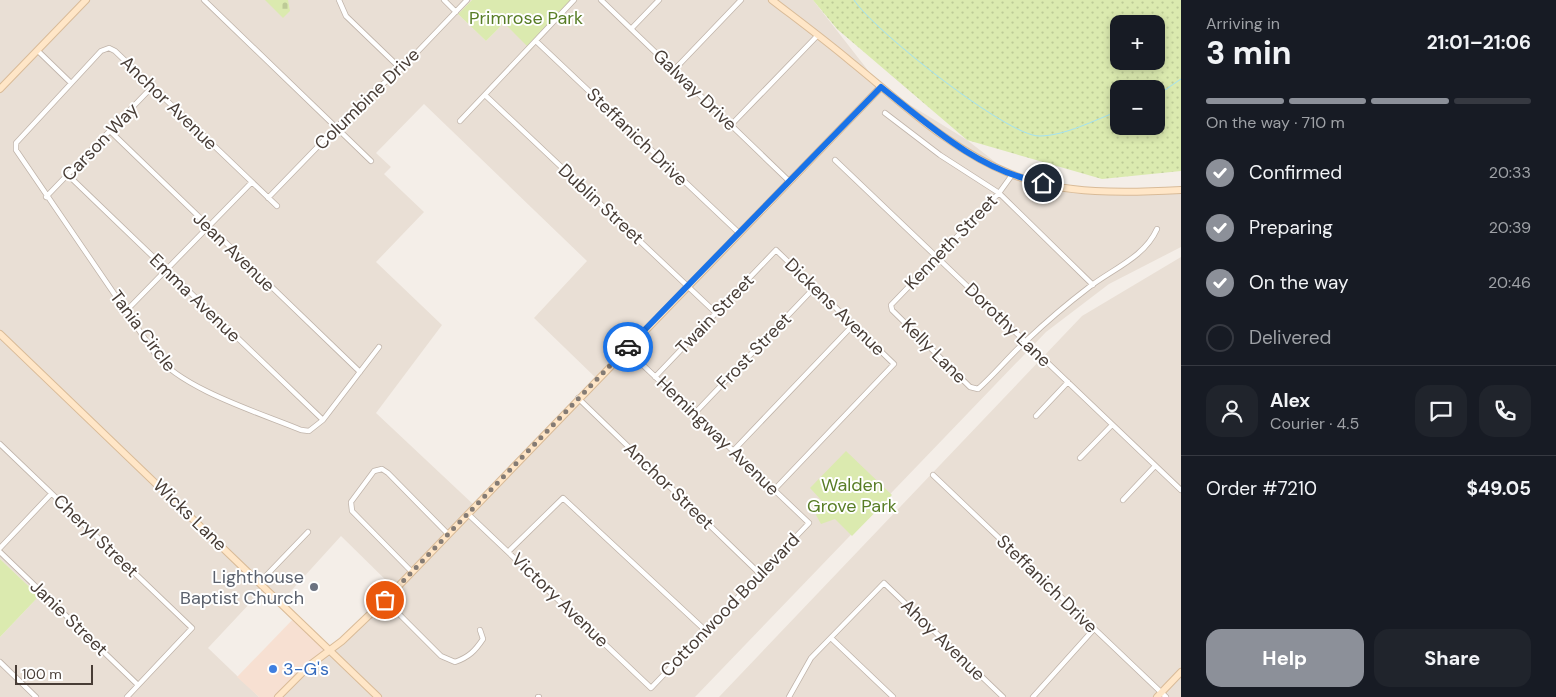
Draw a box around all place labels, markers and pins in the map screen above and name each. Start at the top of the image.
pin [1022,162,1064,204]
place label: Lighthouse Baptist Church [180,565,304,610]
pin [364,579,406,621]
marker: Lighthouse Baptist Church [308,581,320,593]
place label: 3-G's [283,657,329,681]
marker: 3-G's [267,663,279,675]

